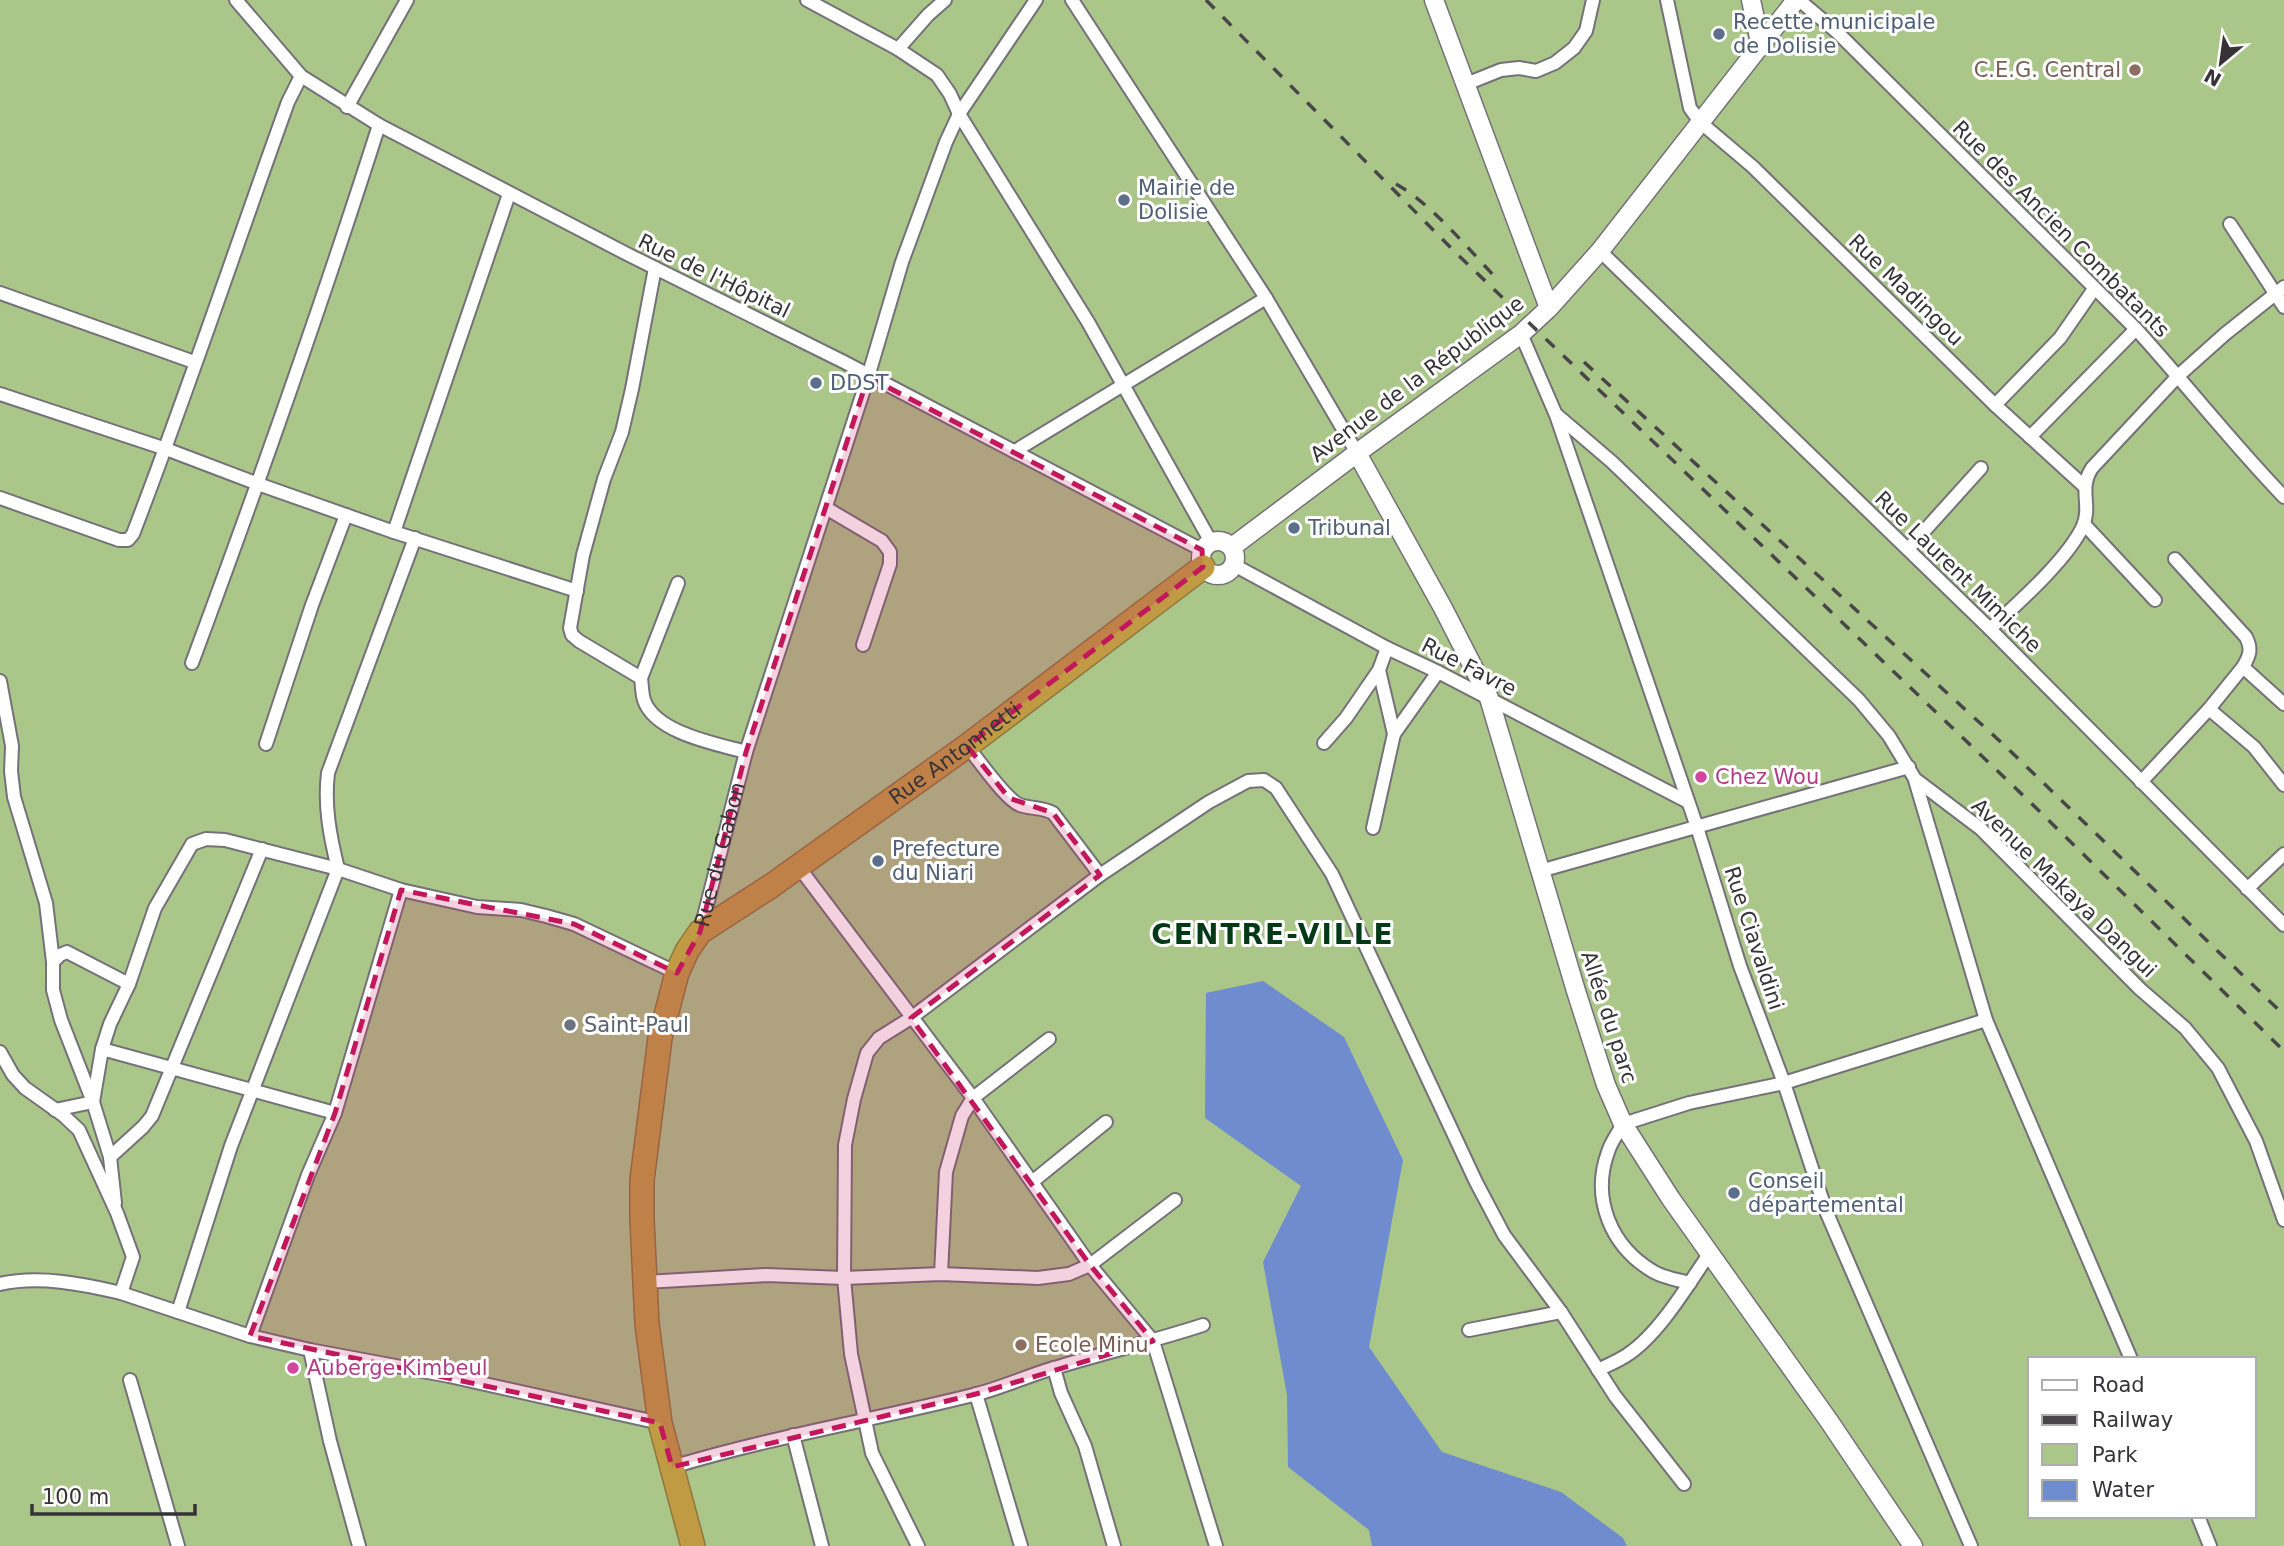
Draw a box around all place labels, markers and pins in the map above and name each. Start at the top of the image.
place label: Recette municipale de Dolisie [1733,10,1935,58]
marker: Recette municipale de Dolisie [1711,26,1727,42]
place label: C.E.G. Central [1974,58,2121,82]
marker: C.E.G. Central [2127,62,2143,78]
place label: Mairie de Dolisie [1138,176,1235,224]
marker: Mairie de Dolisie [1116,192,1132,208]
place label: DDST [830,371,889,395]
marker: DDST [808,375,824,391]
place label: Tribunal [1307,516,1391,540]
marker: Tribunal [1286,520,1302,536]
place label: Chez Wou [1715,765,1819,789]
marker: Chez Wou [1693,769,1709,785]
place label: Prefecture du Niari [892,837,1000,885]
marker: Prefecture du Niari [870,853,886,869]
place label: Saint-Paul [584,1013,689,1037]
marker: Saint-Paul [562,1017,578,1033]
place label: Conseil départemental [1748,1169,1904,1217]
marker: Conseil départemental [1726,1185,1742,1201]
place label: Ecole Minu [1035,1333,1149,1357]
marker: Ecole Minu [1013,1337,1029,1353]
place label: Auberge Kimbeul [307,1356,488,1380]
marker: Auberge Kimbeul [285,1360,301,1376]

